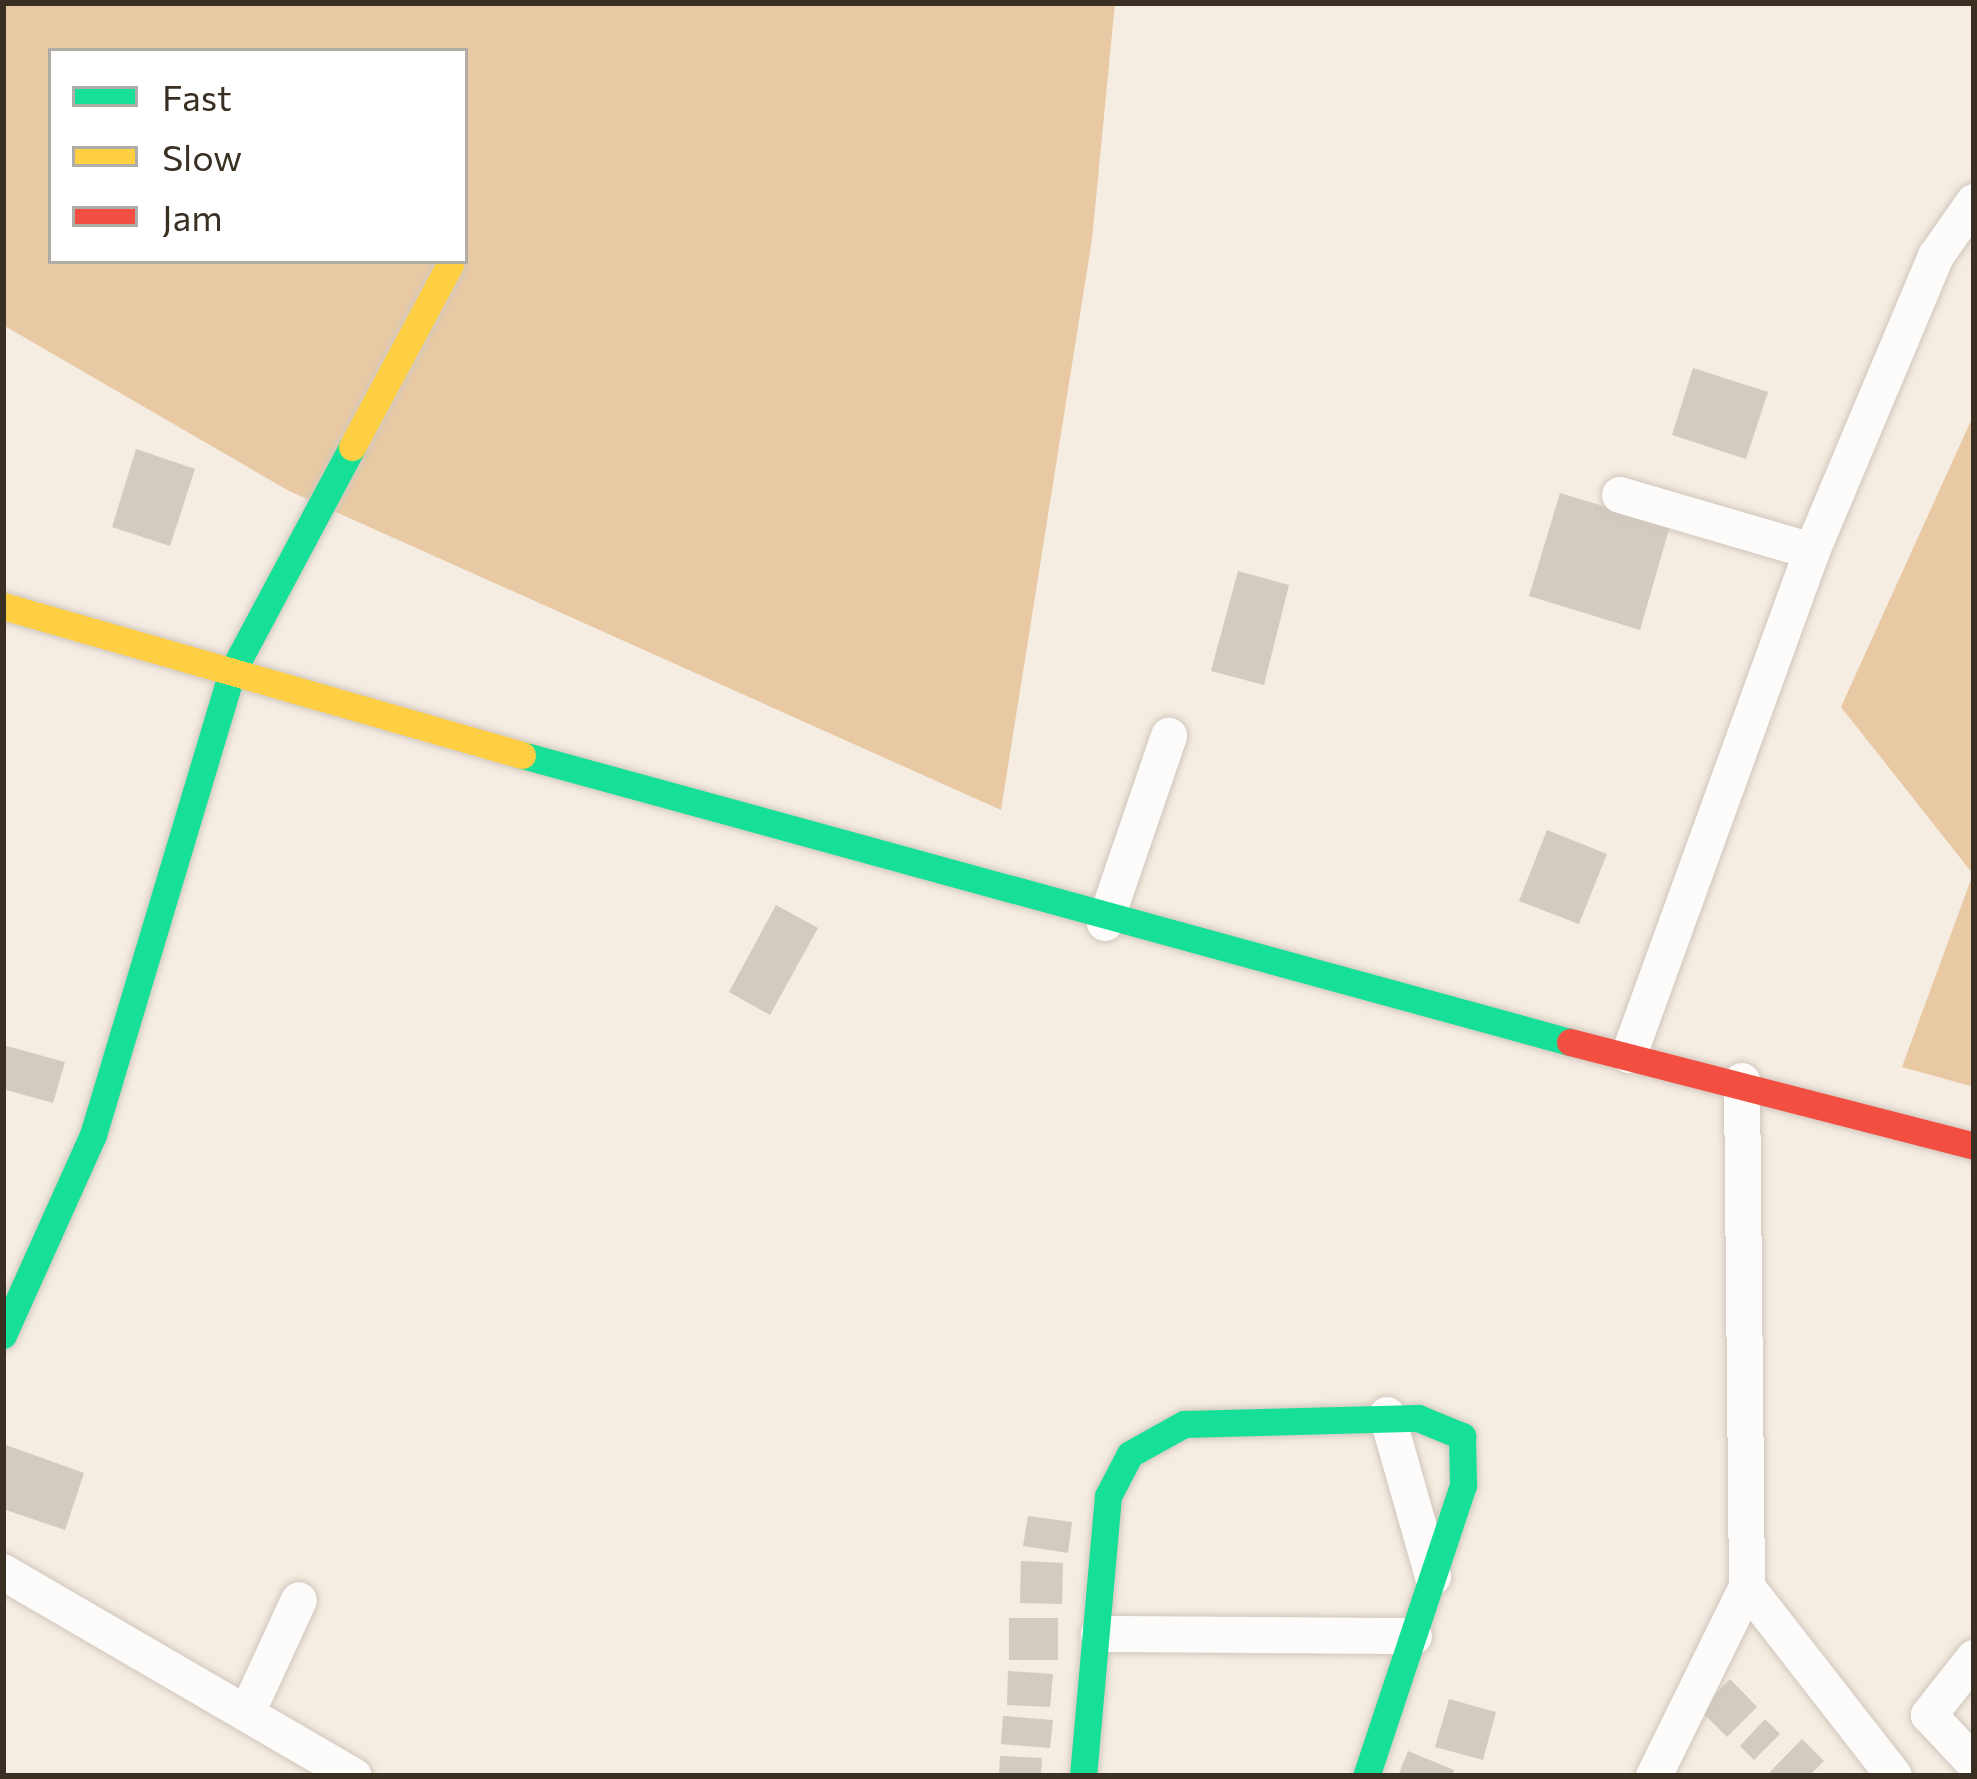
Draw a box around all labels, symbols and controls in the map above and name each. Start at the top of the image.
legend [48,48,468,264]
text: Fast [162,74,232,118]
text: Slow [162,134,242,178]
text: Jam [162,194,223,238]

